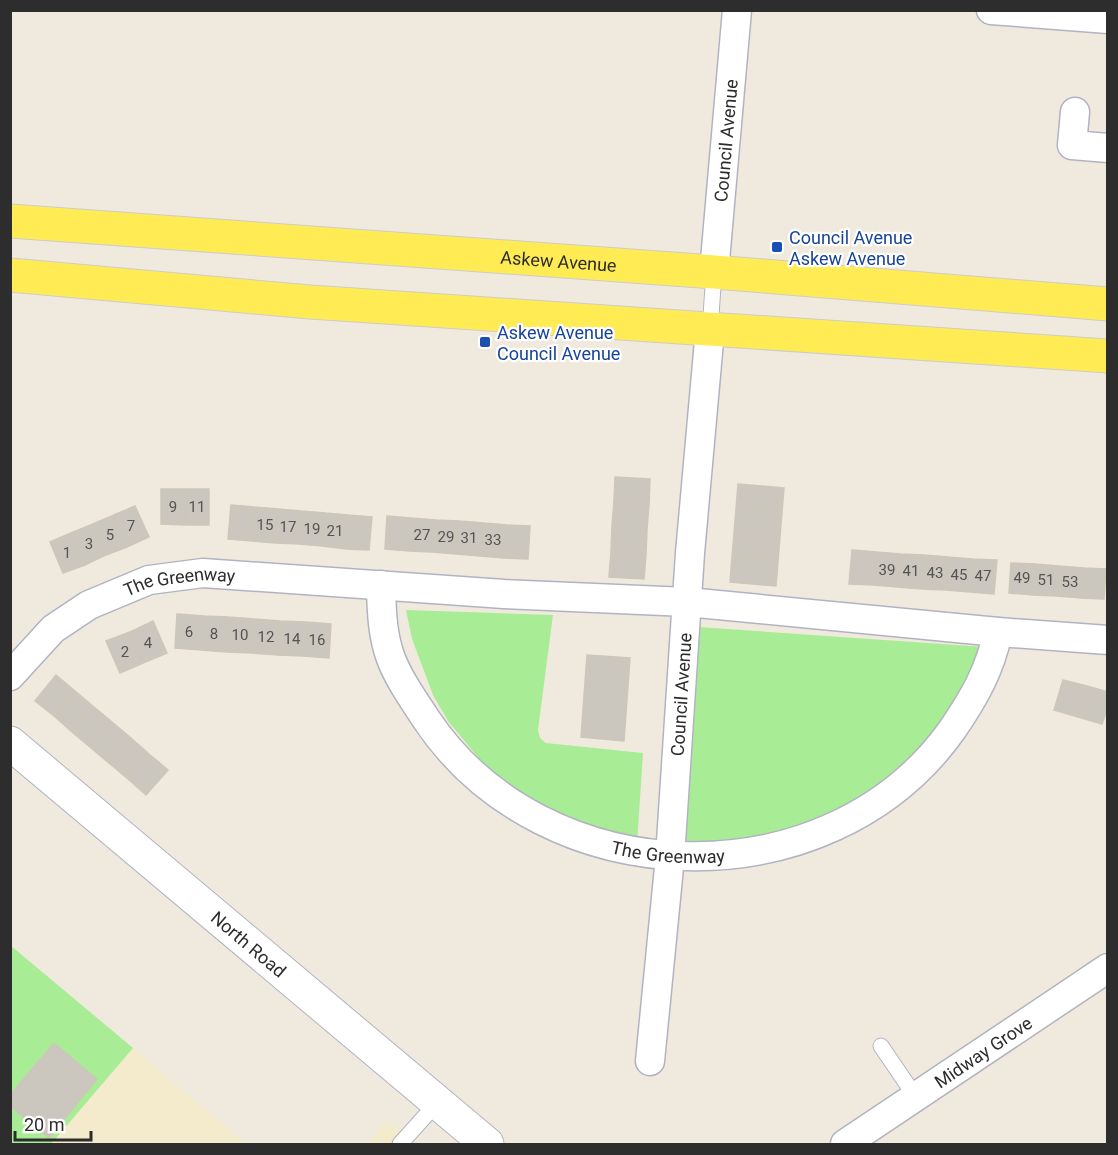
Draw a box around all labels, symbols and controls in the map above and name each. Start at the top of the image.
street label: Council Avenue [710,78,741,203]
place label: Council Avenue Askew Avenue [789,227,912,269]
marker: Council Avenue Askew Avenue [770,240,784,254]
street label: Askew Avenue [500,246,617,275]
place label: Askew Avenue Council Avenue [497,322,620,364]
marker: Askew Avenue Council Avenue [478,335,492,349]
house number: 9 [169,498,177,516]
house number: 11 [189,498,205,516]
house number: 15 [257,516,273,534]
house number: 7 [127,517,135,535]
house number: 17 [280,518,296,536]
house number: 19 [304,520,320,538]
house number: 21 [327,522,343,540]
house number: 5 [106,526,114,544]
house number: 27 [414,526,430,544]
house number: 29 [438,528,454,546]
house number: 31 [461,529,477,547]
house number: 33 [485,531,501,549]
house number: 3 [85,535,93,553]
house number: 1 [63,544,71,562]
house number: 39 [879,561,895,579]
street label: The Greenway [120,562,237,600]
house number: 41 [903,562,919,580]
house number: 43 [927,564,943,582]
house number: 45 [951,566,967,584]
house number: 47 [975,567,991,585]
house number: 49 [1014,569,1030,587]
house number: 51 [1038,571,1054,589]
house number: 53 [1062,573,1078,591]
house number: 6 [185,623,193,641]
house number: 8 [210,625,218,643]
house number: 10 [232,626,248,644]
house number: 12 [258,628,274,646]
house number: 14 [284,630,301,648]
house number: 16 [309,631,325,649]
street label: Council Avenue [666,632,695,757]
house number: 4 [144,634,153,652]
house number: 2 [121,643,129,661]
street label: The Greenway [610,836,726,867]
street label: North Road [207,906,291,981]
street label: Midway Grove [930,1012,1036,1092]
scale bar [15,1104,92,1142]
text: 20 m [24,1114,64,1135]

